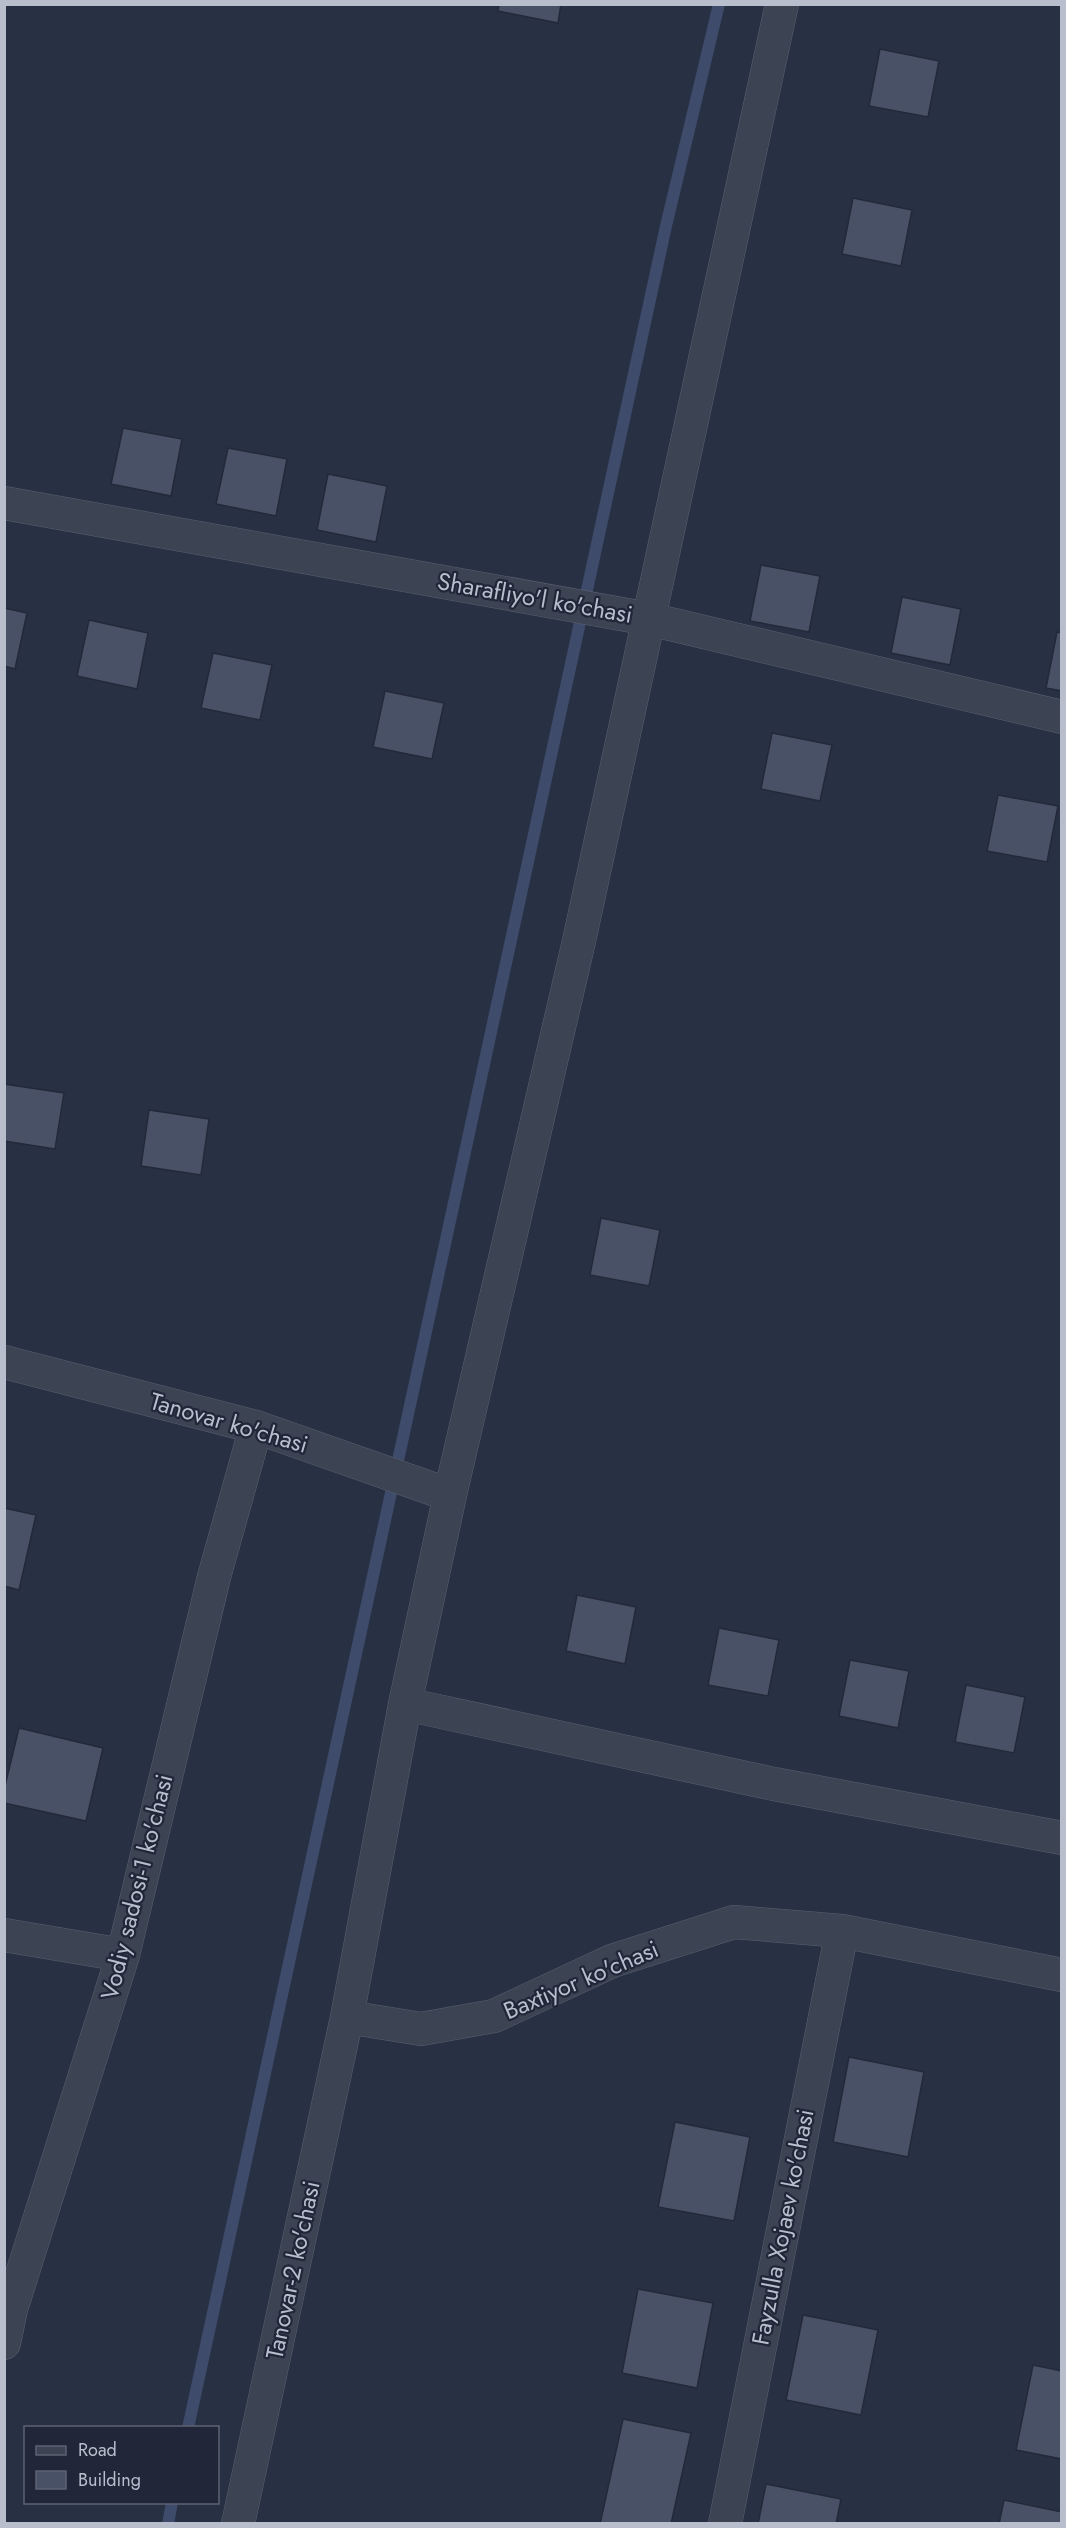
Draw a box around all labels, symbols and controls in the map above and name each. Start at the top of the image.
street label: Sharafliyo'l ko'chasi [435,563,635,632]
street label: Tanovar ko'chasi [146,1383,312,1462]
street label: Vodiy sadosi-1 ko'chasi [92,1770,181,2003]
street label: Baxtiyor ko'chasi [498,1931,664,2028]
street label: Fayzulla Xojaev ko'chasi [742,2106,823,2348]
street label: Tanovar-2 ko'chasi [257,2177,329,2362]
legend [24,2426,219,2504]
text: Road [78,2437,117,2463]
text: Building [78,2467,141,2493]

